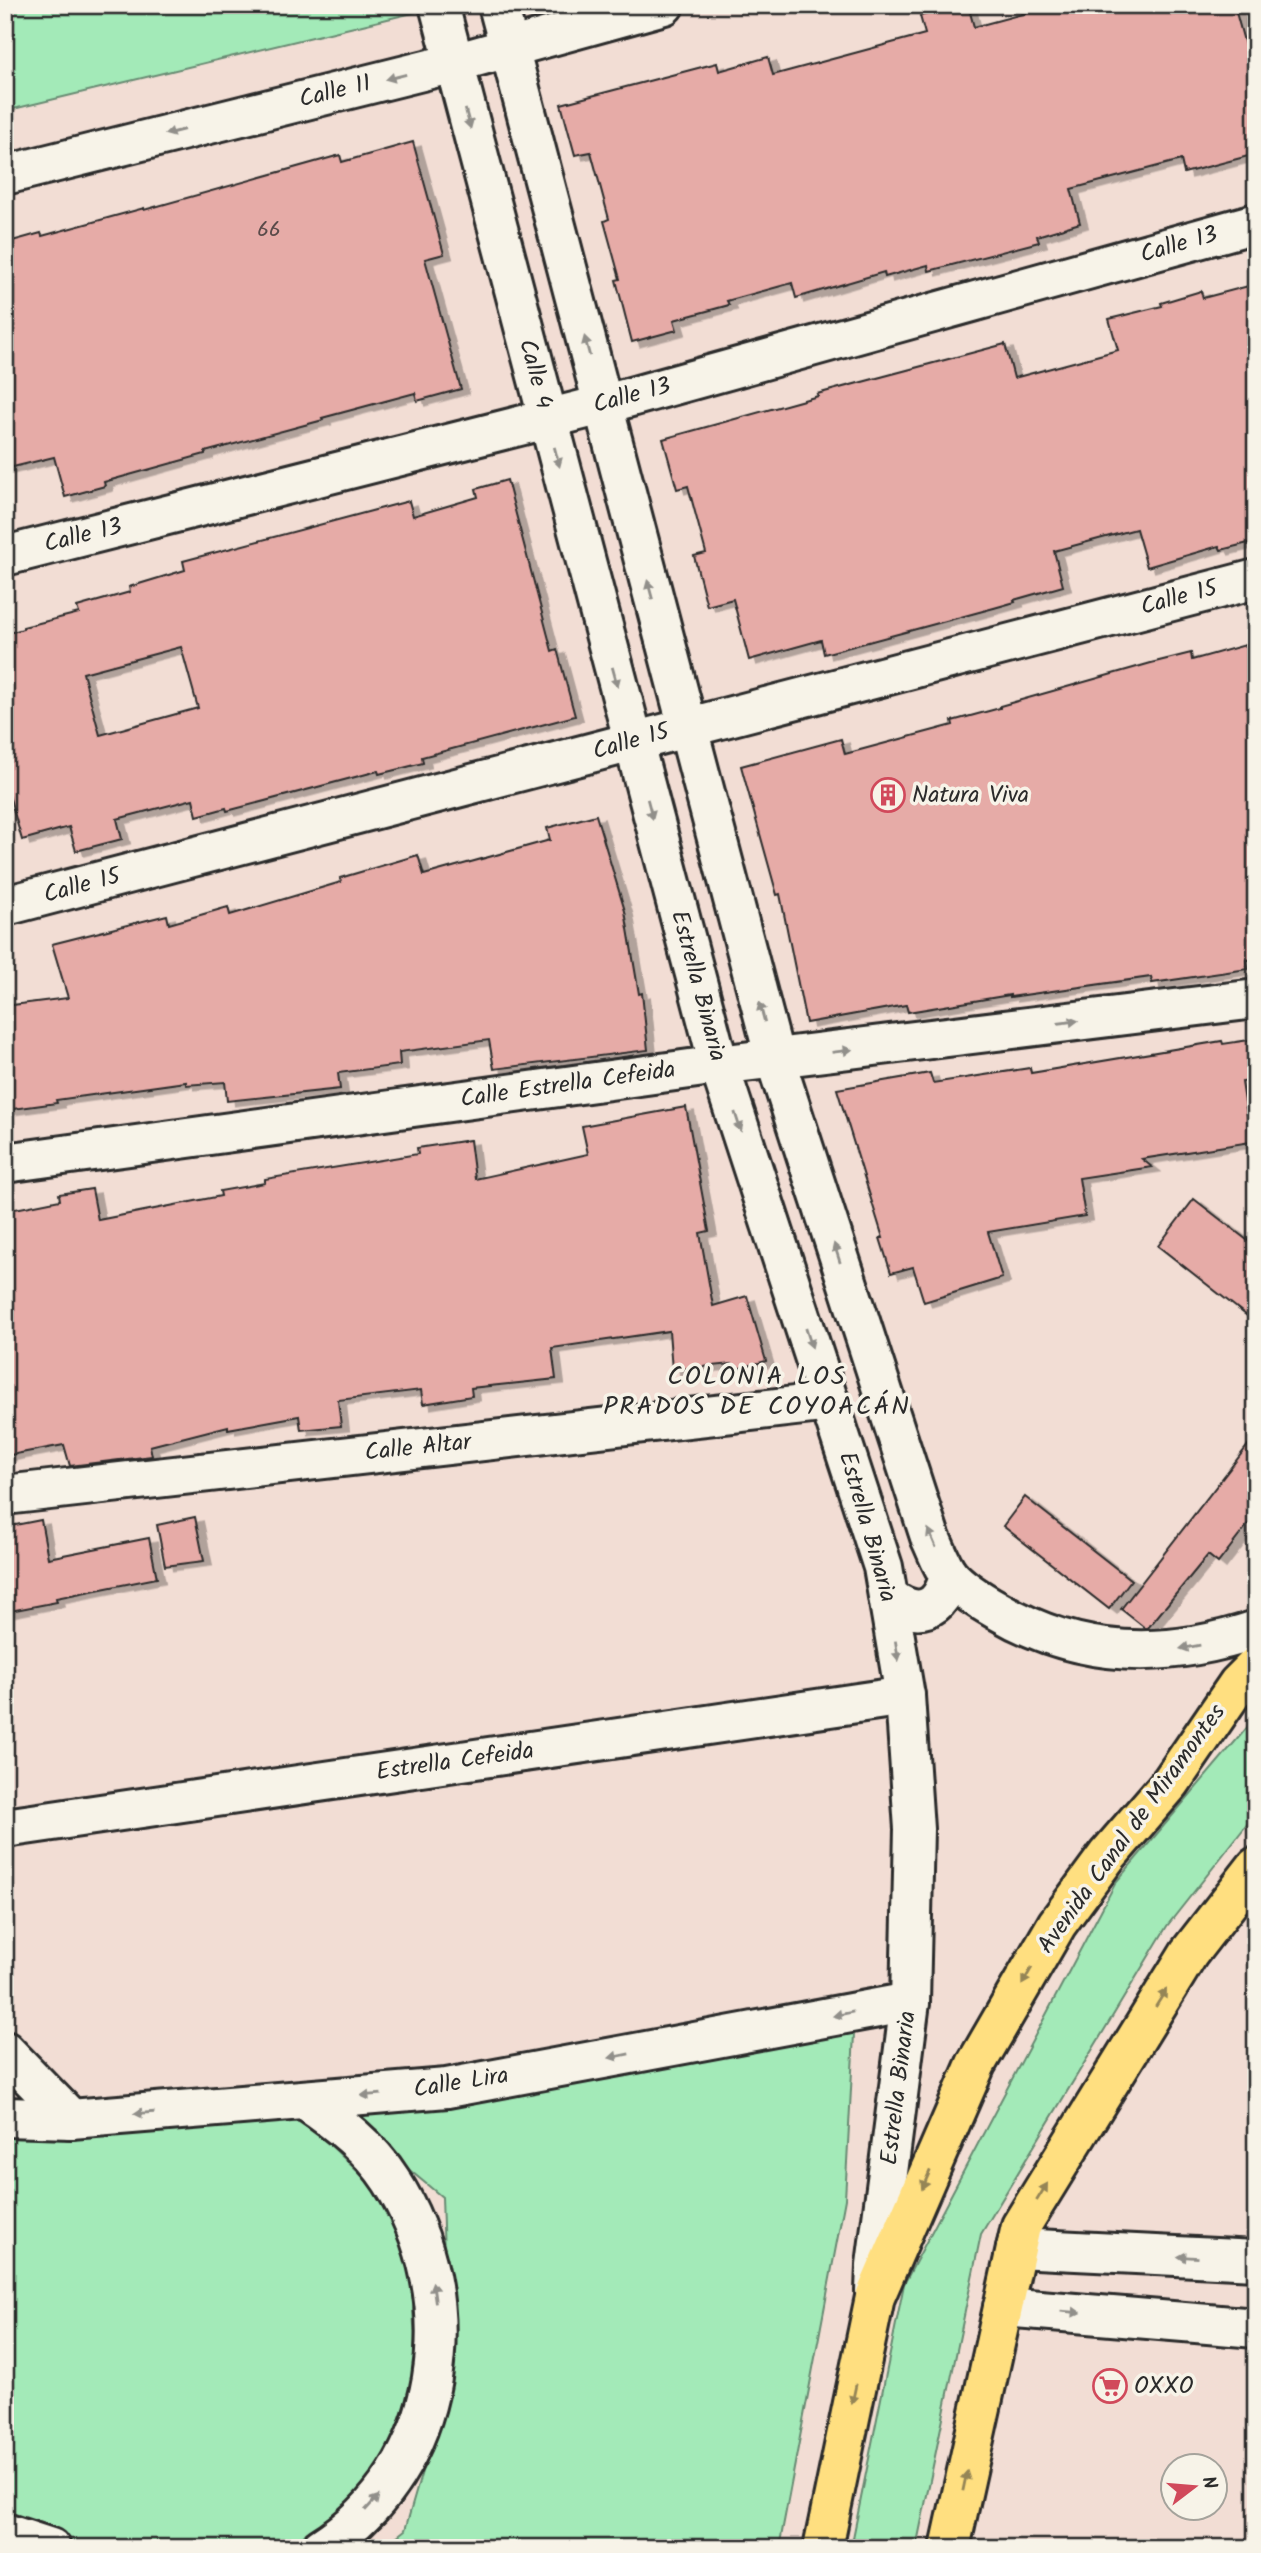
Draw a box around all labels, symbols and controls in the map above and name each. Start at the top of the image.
street label: Calle 11 [295,64,375,120]
one-way arrow [385,72,407,83]
one-way arrow [463,108,474,130]
one-way arrow [164,127,186,138]
house number: 66 [257,214,281,247]
street label: Calle 13 [1136,215,1222,275]
street label: Calle 4 [507,335,563,413]
one-way arrow [581,335,591,356]
street label: Calle 13 [589,367,675,425]
one-way arrow [552,446,563,468]
street label: Calle 13 [40,508,126,564]
street label: Calle 15 [1136,568,1224,627]
one-way arrow [644,578,655,600]
one-way arrow [610,666,621,688]
street label: Calle 15 [588,712,676,772]
building icon: Natura Viva [869,776,907,814]
place label: Natura Viva [912,776,1029,815]
one-way arrow [645,798,656,820]
street label: Calle 15 [39,856,127,915]
street label: Estrella Binaria [659,906,737,1066]
one-way arrow [756,1001,767,1023]
one-way arrow [1057,1017,1079,1028]
one-way arrow [831,1045,853,1056]
street label: Calle Estrella Cefeida [458,1051,678,1119]
one-way arrow [733,1112,743,1133]
one-way arrow [832,1242,842,1263]
one-way arrow [804,1328,815,1349]
district label: COLONIA LOS PRADOS DE COYOACÁN [603,1356,911,1428]
street label: Calle Altar [363,1423,475,1473]
street label: Estrella Binaria [827,1447,907,1607]
one-way arrow [926,1528,937,1549]
one-way arrow [892,1640,903,1662]
one-way arrow [1179,1642,1201,1653]
street label: Avenida Canal de Miramontes [1028,1696,1236,1962]
street label: Estrella Cefeida [374,1732,536,1792]
one-way arrow [1021,1967,1033,1986]
one-way arrow [1155,1989,1167,2008]
one-way arrow [832,2009,854,2020]
street label: Estrella Binaria [870,2009,928,2167]
one-way arrow [608,2051,630,2062]
street label: Calle Lira [411,2056,511,2110]
one-way arrow [360,2090,382,2101]
one-way arrow [133,2108,155,2119]
one-way arrow [920,2169,931,2190]
one-way arrow [1036,2183,1048,2202]
one-way arrow [1176,2251,1198,2262]
one-way arrow [428,2280,439,2302]
one-way arrow [1060,2307,1082,2318]
supermarket icon: OXXO [1091,2367,1129,2405]
place label: OXXO [1134,2367,1194,2406]
one-way arrow [849,2383,860,2405]
north arrow [1160,2452,1230,2522]
one-way arrow [959,2470,970,2492]
text: N [1192,2473,1224,2493]
one-way arrow [364,2495,380,2512]

